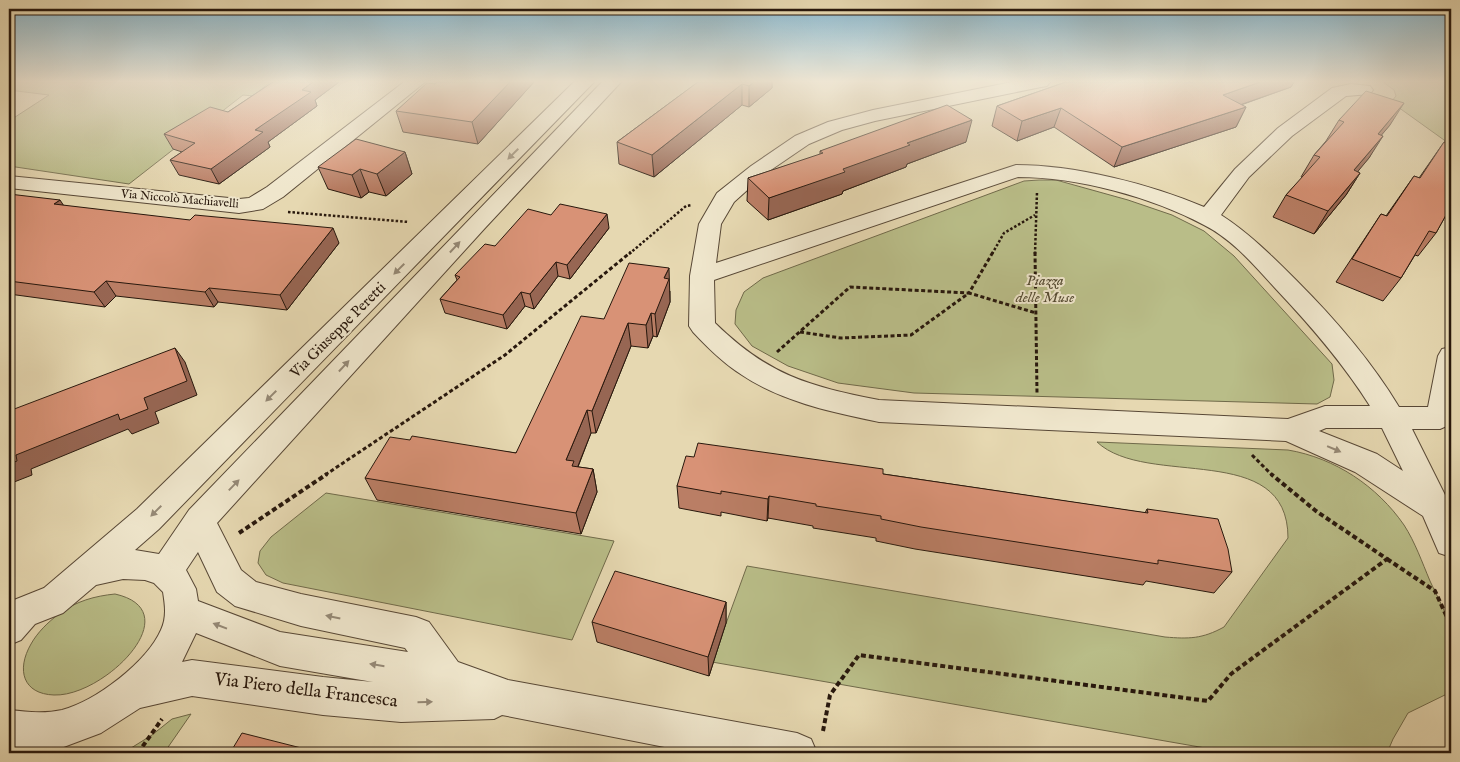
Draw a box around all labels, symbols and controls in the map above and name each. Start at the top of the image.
one-way arrow [508,148,520,160]
street label: Via Niccolò Machiavelli [119,186,240,212]
one-way arrow [449,242,461,254]
one-way arrow [393,263,405,275]
park label: Piazza delle Muse [1015,271,1074,307]
street label: Via Giuseppe Peretti [285,278,390,383]
one-way arrow [338,361,350,373]
one-way arrow [265,390,277,402]
one-way arrow [1327,446,1341,454]
one-way arrow [228,480,240,492]
one-way arrow [150,505,162,517]
one-way arrow [325,613,340,621]
one-way arrow [212,622,227,630]
one-way arrow [369,660,385,668]
street label: Via Piero della Francesca [212,668,399,714]
one-way arrow [417,698,433,706]

